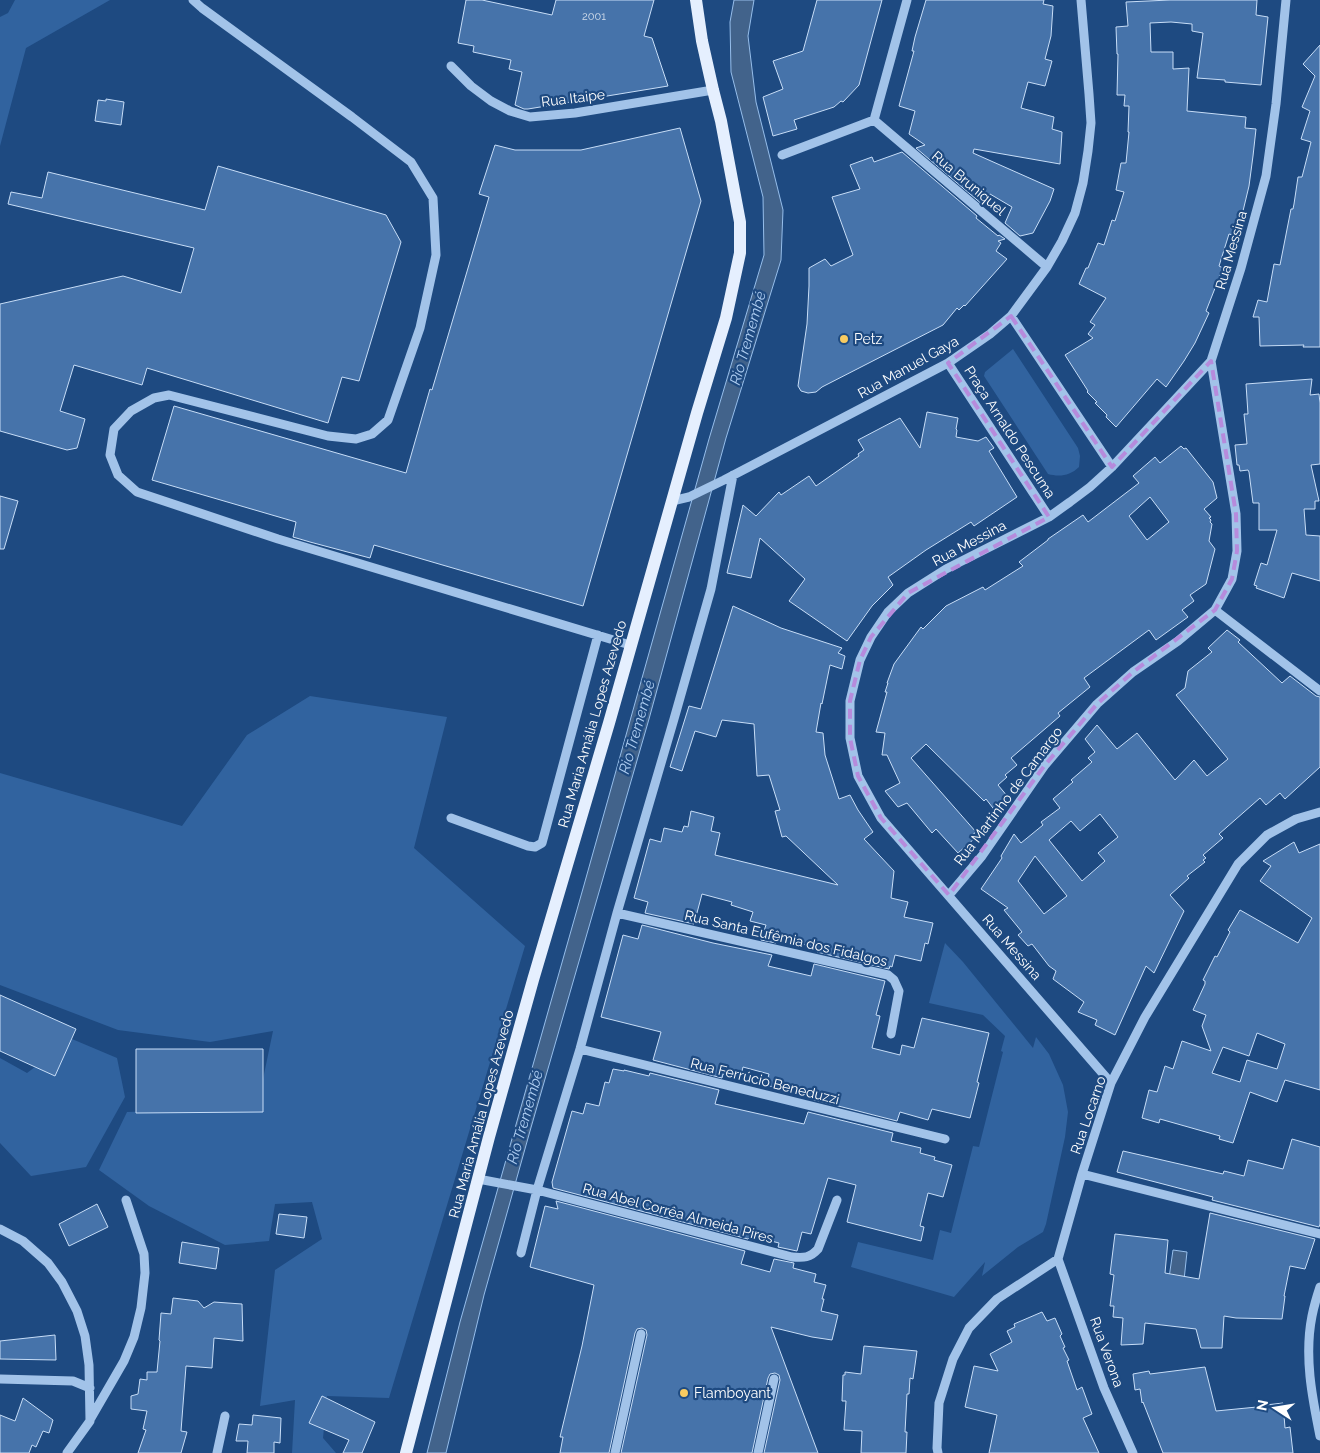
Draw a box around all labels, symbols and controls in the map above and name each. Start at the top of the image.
house number: 2001 [582,10,606,23]
street label: Rua Itaipe [540,86,606,110]
street label: Rua Bruniquel [929,148,1009,219]
street label: Rua Messina [1212,209,1250,291]
water label: Rio Tremembé [726,289,770,387]
place label: Petz [854,331,882,347]
marker: Petz [838,333,850,345]
street label: Rua Manuel Gaya [855,333,961,401]
street label: Praça Arnaldo Pescuma [961,363,1059,501]
street label: Rua Messina [929,517,1009,569]
street label: Rua Maria Amália Lopes Azevedo [555,618,629,830]
water label: Rio Tremembé [615,678,659,776]
street label: Rua Martinho de Camargo [951,724,1065,868]
street label: Rua Santa Eufêmia dos Fidalgos [683,907,889,969]
street label: Rua Messina [979,911,1045,983]
street label: Rua Maria Amália Lopes Azevedo [445,1008,517,1220]
street label: Rua Ferrúcio Beneduzzi [689,1055,841,1107]
water label: Rio Tremembé [503,1068,547,1166]
street label: Rua Locarno [1067,1074,1109,1156]
street label: Rua Abel Corrêa Almeida Pires [581,1180,775,1246]
street label: Rua Verona [1087,1315,1127,1389]
north arrow [1250,1383,1300,1433]
place label: Flamboyant [694,1385,771,1401]
marker: Flamboyant [678,1387,690,1399]
text: N [1253,1398,1271,1412]

